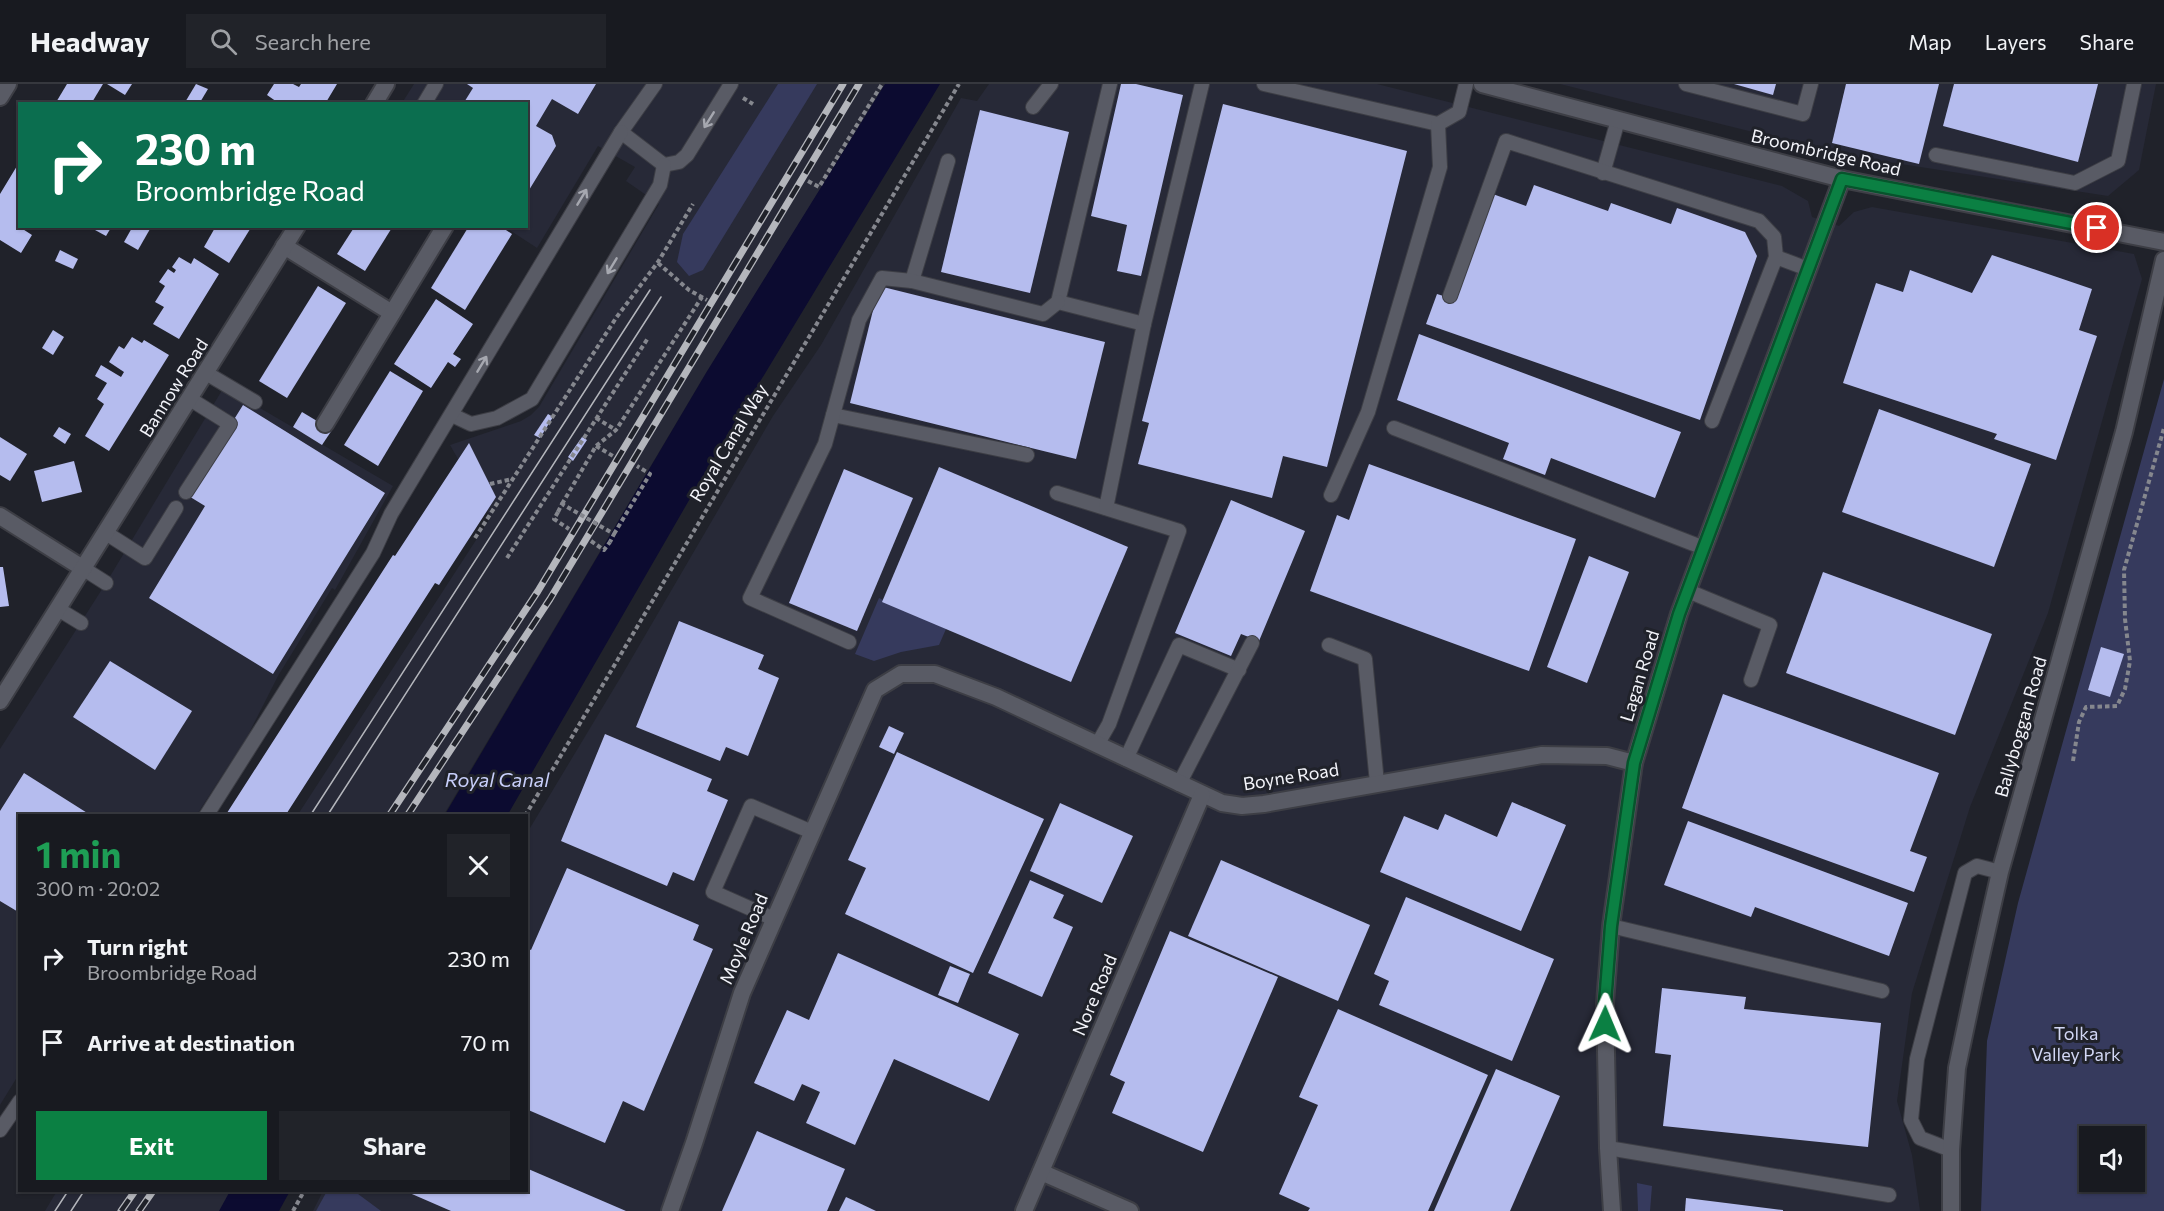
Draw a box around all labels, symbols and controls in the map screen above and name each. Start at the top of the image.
search box [186,14,606,68]
text: Headway [30,24,150,58]
icon: search [207,25,240,58]
text: Search here [255,28,371,55]
text: Map [1908,29,1952,54]
text: Layers [1985,29,2047,54]
text: Share [2080,29,2134,54]
one-way arrow [703,111,716,128]
text: 230 m [135,122,256,174]
street label: Broombridge Road [1749,124,1903,180]
icon: right [36,126,114,204]
text: Broombridge Road [135,174,365,207]
one-way arrow [576,189,588,206]
pin [2071,202,2122,253]
icon: arrive [2080,211,2113,244]
one-way arrow [605,257,617,274]
street label: Bannow Road [134,334,212,441]
one-way arrow [476,356,488,373]
street label: Royal Canal Way [684,379,772,506]
street label: Lagan Road [1615,627,1663,724]
street label: Ballyboggan Road [1989,654,2051,800]
street label: Boyne Road [1241,758,1340,794]
water label: Royal Canal [445,767,550,791]
text: 1 min [36,831,121,875]
button: close [447,834,510,897]
text: 300 m · 20:02 [36,876,160,900]
street label: Moyle Road [714,890,772,987]
text: Turn right [87,933,188,960]
icon: right [36,942,69,975]
text: 230 m [447,945,510,972]
street label: Nore Road [1067,951,1121,1039]
text: Broombridge Road [87,960,257,984]
position arrow [1573,992,1637,1056]
park label: Tolka Valley Park [2031,1022,2121,1065]
icon: arrive [36,1026,69,1059]
text: Arrive at destination [87,1029,295,1056]
text: 70 m [461,1029,510,1056]
button: Exit [36,1111,267,1180]
button: Share [279,1111,510,1180]
map controls [2079,1126,2145,1192]
button: sound [2079,1126,2145,1192]

